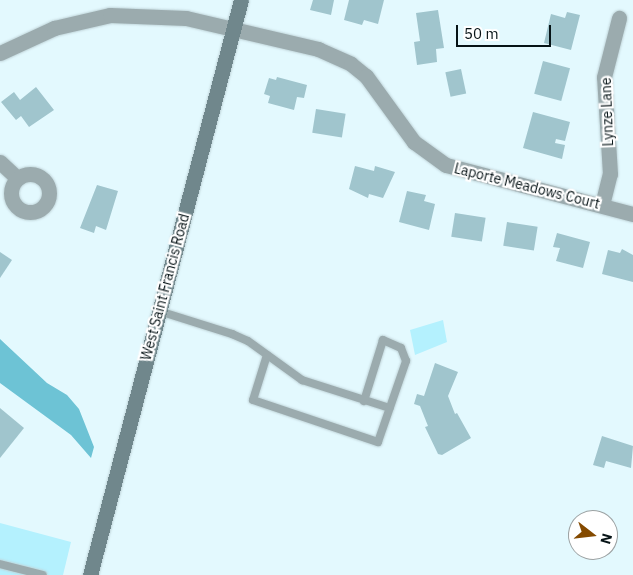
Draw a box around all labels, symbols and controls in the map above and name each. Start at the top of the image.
scale bar [458,15,553,47]
text: 50 m [464,24,499,43]
street label: Lynze Lane [597,77,617,147]
street label: Laporte Meadows Court [453,160,601,212]
street label: West Saint Francis Road [137,212,193,362]
north arrow [568,510,618,560]
text: N [596,531,617,546]

